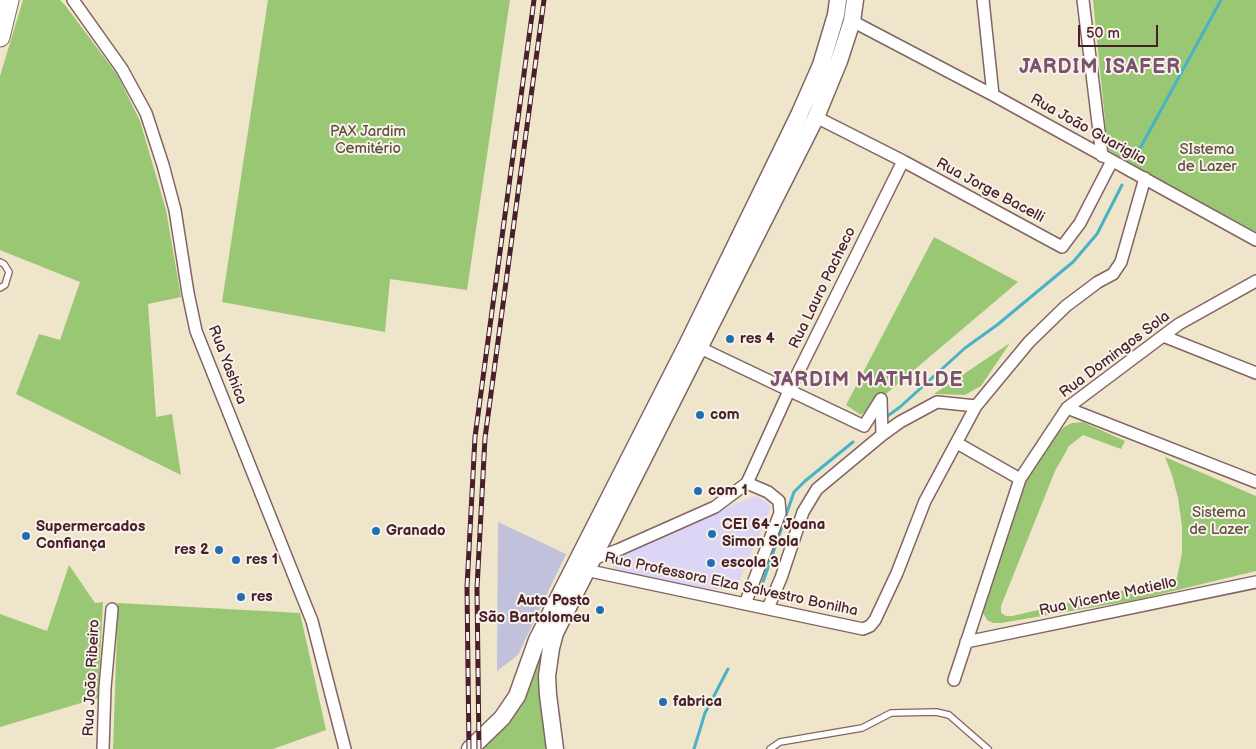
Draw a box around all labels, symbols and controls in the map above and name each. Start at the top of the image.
scale bar [1081,15,1161,47]
text: 50 m [1086,24,1120,43]
district label: JARDIM ISAFER [1018,56,1182,80]
street label: Rua João Guariglia [1027,91,1149,169]
park label: PAX Jardim Cemitério [330,123,406,158]
park label: SIstema de Lazer [1177,141,1237,176]
street label: Rua Jorge Bacelli [933,155,1047,227]
street label: Rua Lauro Pacheco [786,224,860,352]
street label: Rua Domingos Sola [1056,308,1174,402]
street label: Rua Yashica [204,323,250,407]
place label: res 4 [740,330,775,348]
marker: res 4 [724,333,736,345]
district label: JARDIM MATHILDE [769,369,965,393]
place label: com [710,406,740,424]
marker: com [694,409,706,421]
place label: com 1 [708,482,748,500]
marker: com 1 [692,485,704,497]
park label: Sistema de Lazer [1189,504,1249,539]
place label: CEI 64 - Joana Simon Sola [722,516,825,551]
place label: Supermercados Confiança [36,518,145,553]
place label: Granado [386,522,446,540]
marker: Granado [370,525,382,537]
marker: CEI 64 - Joana Simon Sola [706,528,718,540]
marker: Supermercados Confiança [20,530,32,542]
place label: res 2 [174,541,209,559]
marker: res 2 [213,544,225,556]
street label: Rua Professora Elza Salvestro Bonilha [603,549,859,621]
place label: res 1 [246,551,278,569]
marker: res 1 [230,554,242,566]
place label: escola 3 [721,554,779,572]
marker: escola 3 [705,557,717,569]
street label: Rua Vicente Matiello [1037,574,1179,620]
place label: res [251,588,273,606]
marker: res [235,591,247,603]
place label: Auto Posto São Bartolomeu [479,592,590,627]
marker: Auto Posto São Bartolomeu [594,604,606,616]
street label: Rua Joāo Ribeiro [80,619,104,737]
place label: fabrica [673,693,722,711]
marker: fabrica [657,696,669,708]

